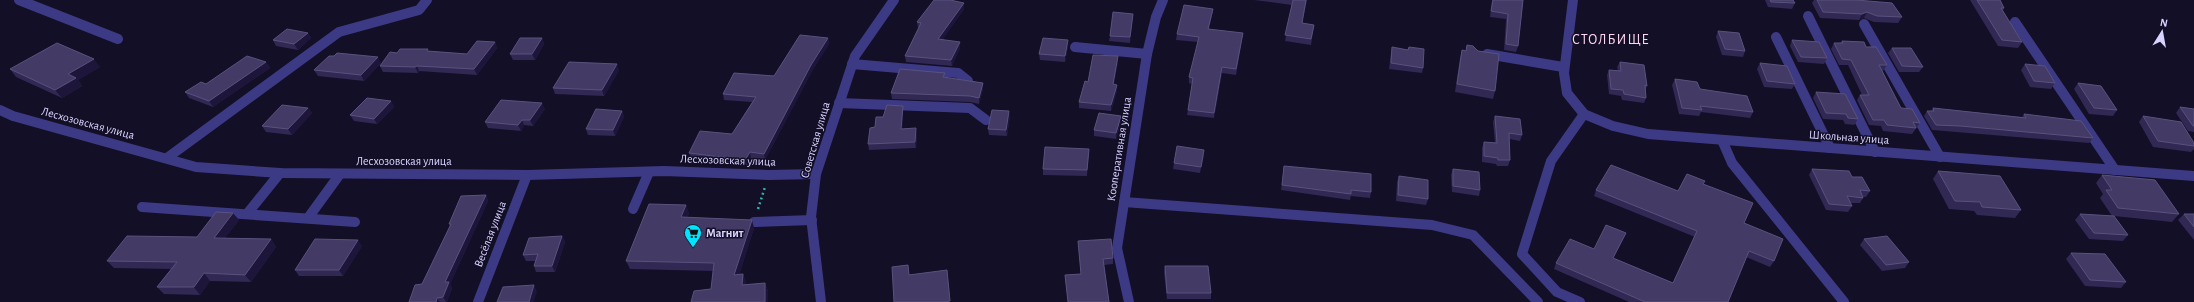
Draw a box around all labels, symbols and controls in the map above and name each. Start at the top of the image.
north arrow [2142,12,2182,52]
text: N [2159,17,2169,29]
district label: СТОЛБИЩЕ [1572,33,1650,47]
street label: Кооперативная улица [1105,96,1134,202]
street label: Советская улица [798,100,833,180]
street label: Лесхозовская улица [40,105,136,142]
street label: Школьная улица [1808,128,1890,147]
street label: Лесхозовская улица [680,152,777,169]
street label: Лесхозовская улица [356,155,452,168]
street label: Весёлая улица [472,199,509,269]
supermarket icon: Магнит [683,223,703,248]
place label: Магнит [706,227,744,239]

